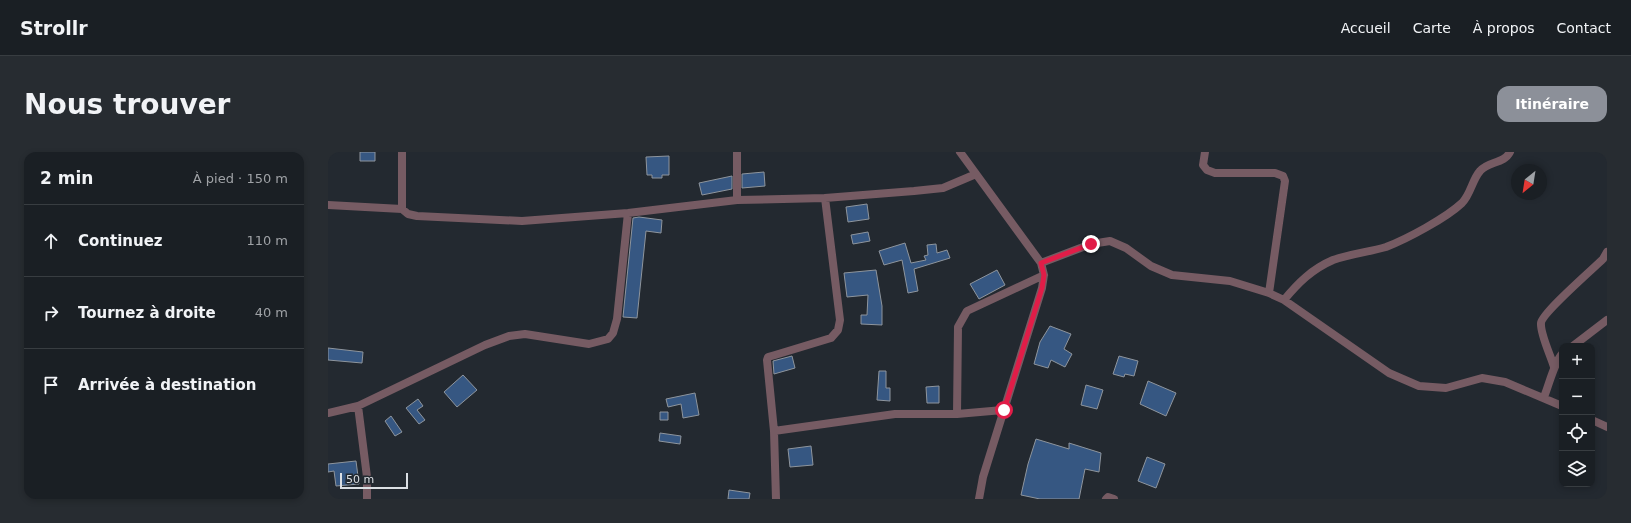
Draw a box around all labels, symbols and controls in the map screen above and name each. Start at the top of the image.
text: Strollr [20,17,88,39]
text: Accueil [1341,20,1391,36]
text: Carte [1413,20,1451,36]
text: À propos [1473,20,1535,36]
text: Contact [1557,20,1611,36]
button: Itinéraire [1497,86,1607,122]
text: Nous trouver [24,88,230,121]
north arrow [1511,164,1547,200]
text: 2 min [40,168,93,188]
text: À pied · 150 m [193,171,288,186]
icon: ahead [40,230,62,252]
text: Continuez [78,232,163,250]
text: 110 m [246,233,288,248]
route end [1082,235,1100,253]
icon: right [40,302,62,324]
text: Tournez à droite [78,304,216,322]
text: 40 m [255,305,288,320]
map controls [1559,343,1595,487]
button: + [1559,343,1595,379]
icon: arrive [40,374,62,396]
text: Arrivée à destination [78,376,256,394]
button: − [1559,379,1595,415]
route start [995,401,1013,419]
button: locate [1559,415,1595,451]
button: layers [1559,451,1595,487]
scale bar [340,471,408,490]
text: 50 m [346,473,374,486]

